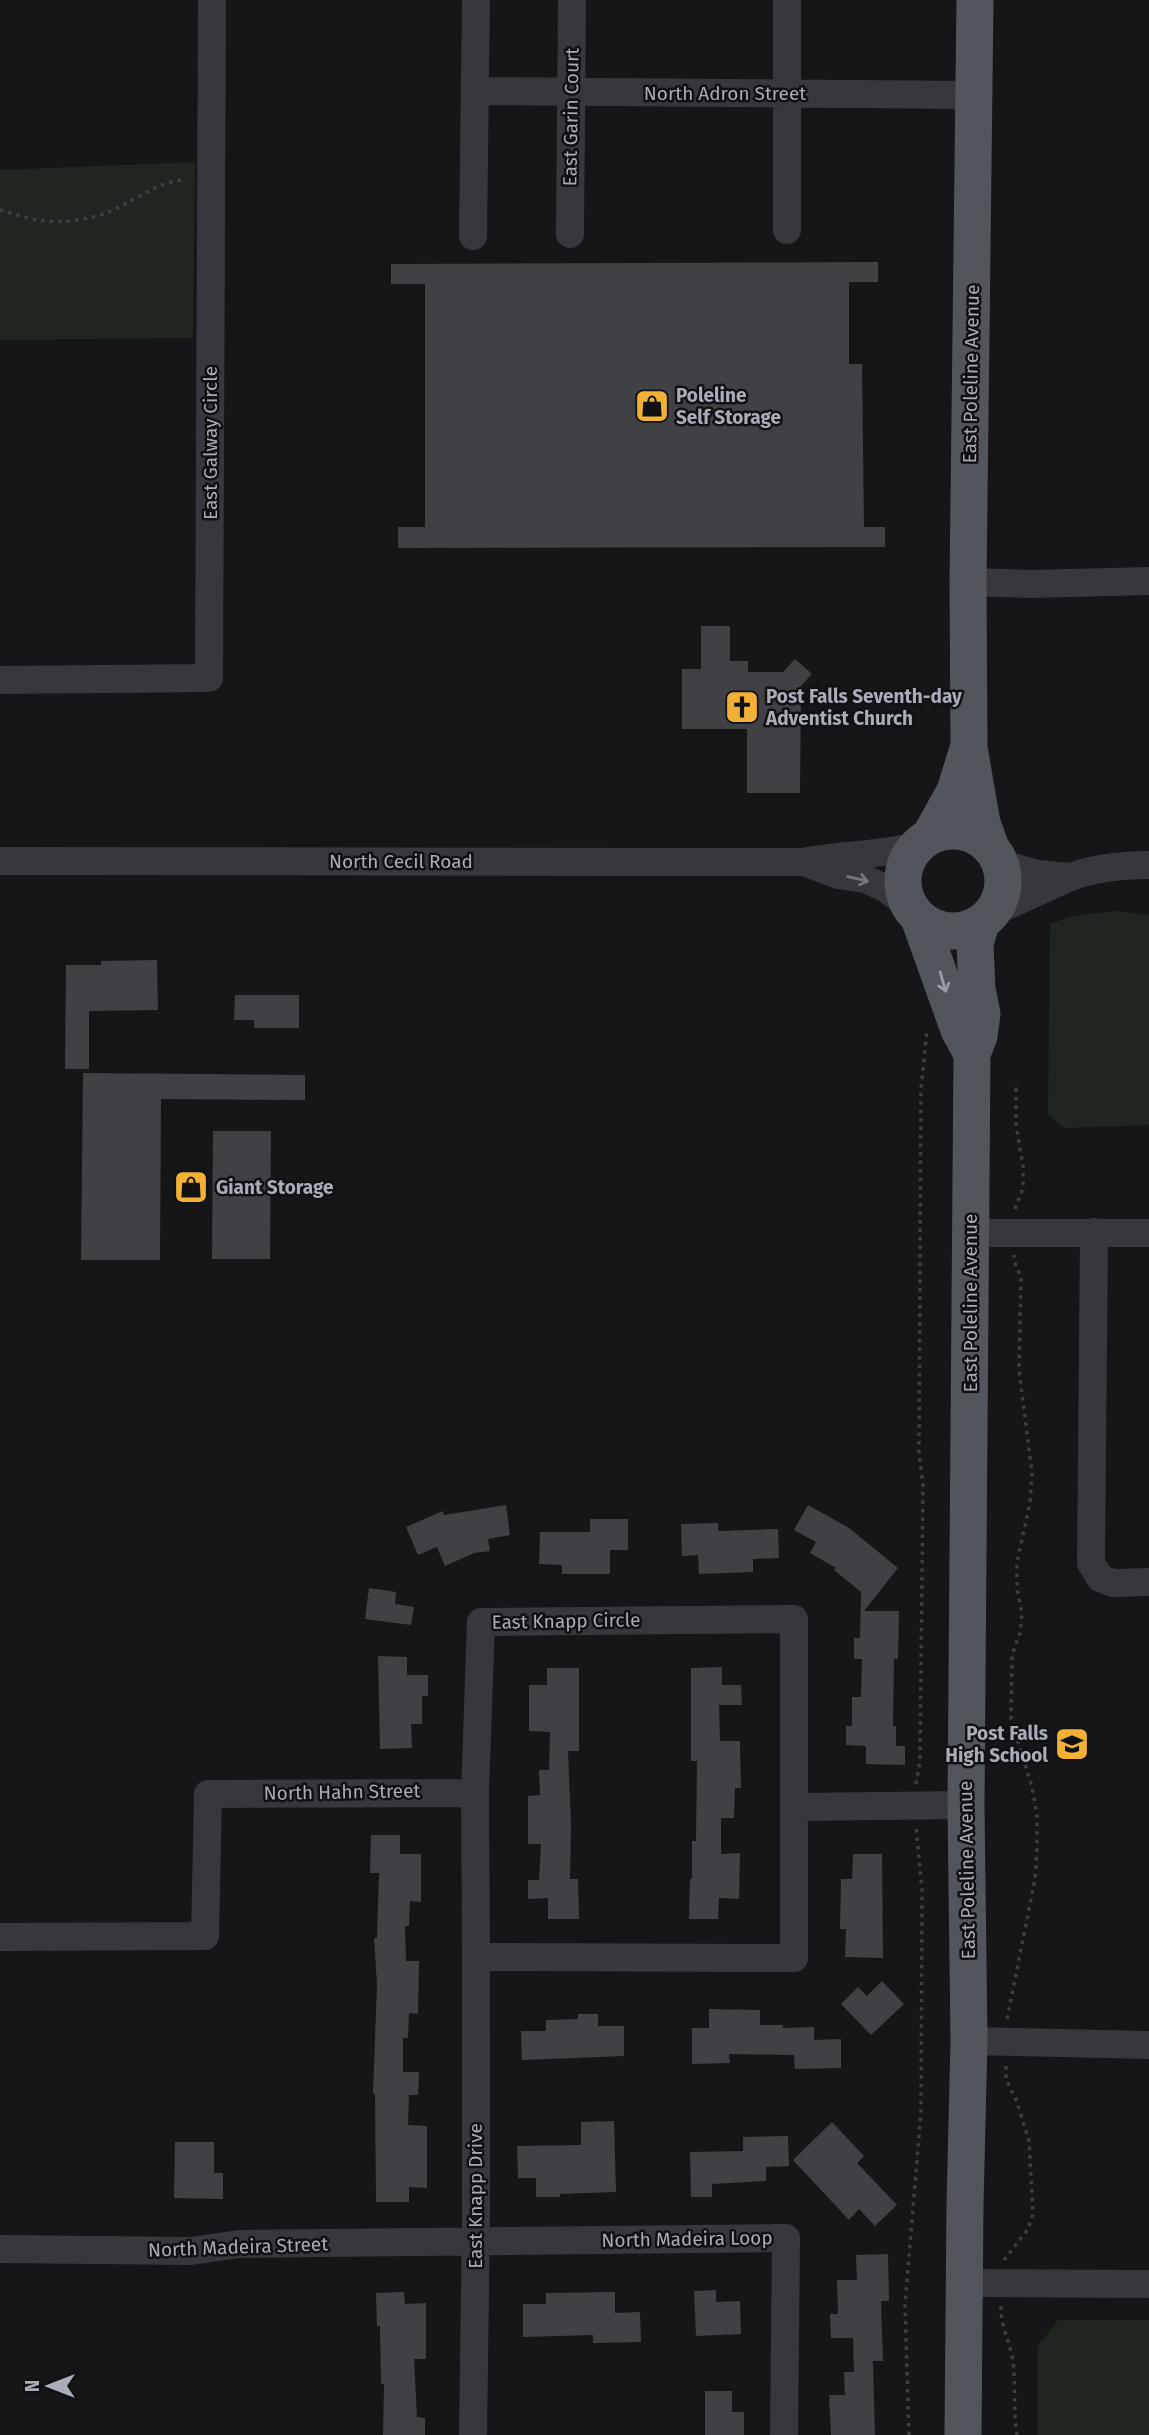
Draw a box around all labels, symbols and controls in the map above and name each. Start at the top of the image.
street label: East Garin Court [558,47,584,187]
street label: North Adron Street [644,82,806,105]
street label: East Poleline Avenue [958,284,984,464]
street label: East Galway Circle [199,366,222,520]
place label: Poleline Self Storage [676,384,781,429]
shop icon: Poleline Self Storage [633,387,671,425]
place label: Post Falls Seventh-day Adventist Church [765,685,962,730]
church icon: Post Falls Seventh-day Adventist Church [723,688,761,726]
street label: North Cecil Road [329,850,473,873]
one-way arrow [847,873,869,886]
one-way arrow [937,971,950,993]
shop icon: Giant Storage [172,1168,210,1206]
place label: Giant Storage [216,1176,334,1199]
street label: East Poleline Avenue [959,1214,982,1392]
street label: East Knapp Circle [491,1608,641,1634]
place label: Post Falls High School [945,1722,1048,1767]
school or university icon: Post Falls High School [1053,1725,1091,1763]
street label: North Hahn Street [264,1779,421,1805]
street label: East Poleline Avenue [954,1780,980,1960]
street label: East Knapp Drive [464,2123,487,2269]
street label: North Madeira Loop [601,2226,773,2252]
street label: North Madeira Street [148,2232,329,2262]
north arrow [14,2351,84,2421]
text: N [21,2380,44,2392]

